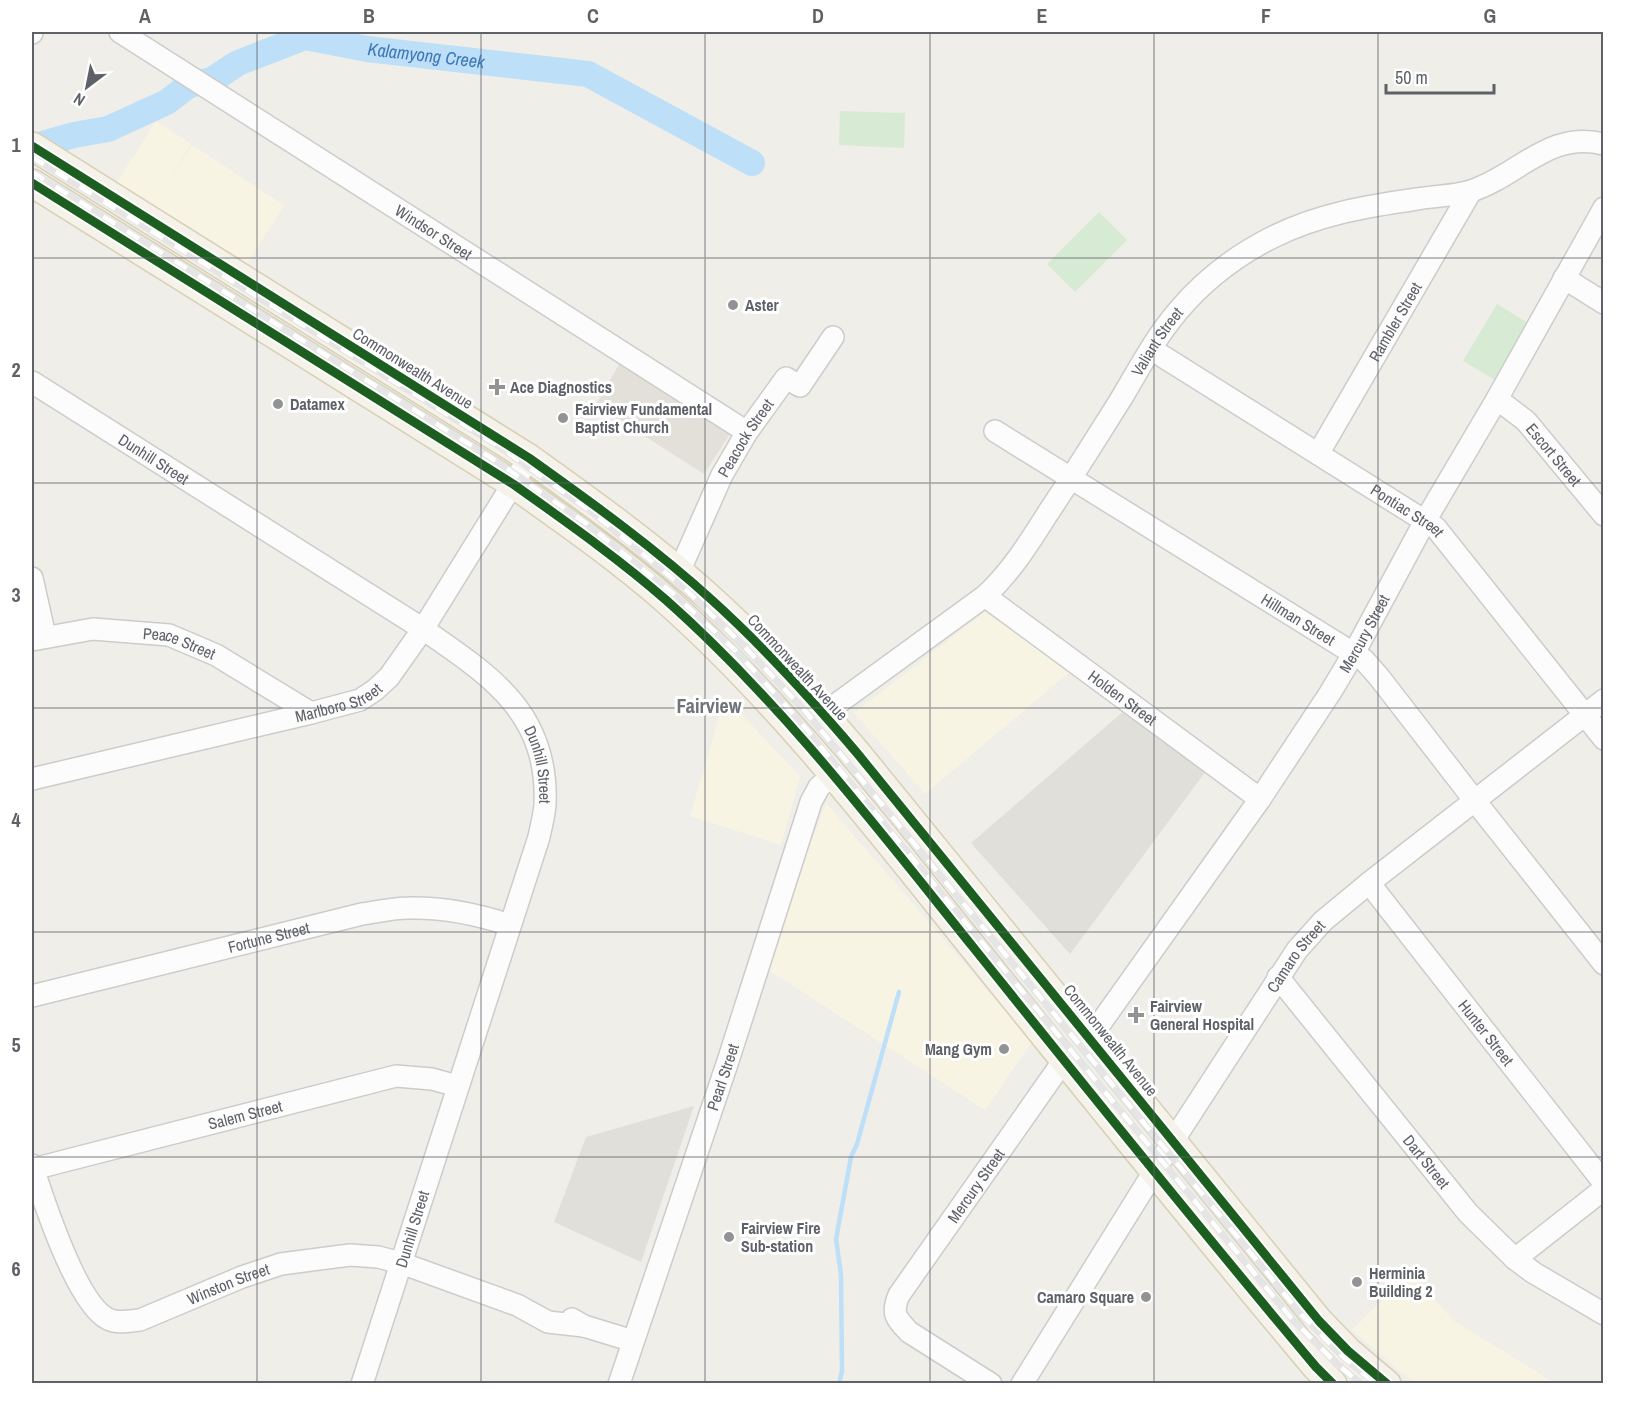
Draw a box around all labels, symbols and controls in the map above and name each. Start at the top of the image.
text: A [139,2,151,29]
text: B [363,2,375,29]
text: C [587,2,599,29]
text: D [812,2,824,29]
text: E [1037,2,1048,29]
text: F [1261,2,1271,29]
text: G [1484,2,1496,29]
water label: Kalamyong Creek [366,36,487,74]
north arrow [57,57,117,117]
scale bar [1386,57,1494,95]
text: 50 m [1395,65,1428,90]
text: N [69,88,89,112]
text: 1 [11,131,21,158]
street label: Windsor Street [391,199,477,265]
street label: Rambler Street [1363,278,1427,365]
place label: Aster [745,294,779,316]
marker: Aster [726,298,740,312]
street label: Valiant Street [1126,302,1188,380]
street label: Commonwealth Avenue [349,322,477,414]
text: 2 [11,356,21,383]
place label: Ace Diagnostics [510,376,612,398]
marker: Ace Diagnostics [488,378,506,396]
place label: Datamex [290,393,345,415]
street label: Peacock Street [712,394,779,481]
marker: Datamex [271,397,285,411]
place label: Fairview Fundamental Baptist Church [575,398,712,438]
marker: Fairview Fundamental Baptist Church [556,411,570,425]
street label: Escort Street [1521,418,1587,491]
street label: Dunhill Street [114,428,194,490]
street label: Pontiac Street [1366,479,1450,541]
text: 3 [11,581,21,608]
street label: Hillman Street [1257,588,1340,651]
street label: Mercury Street [1334,590,1395,677]
street label: Commonwealth Avenue [743,609,853,725]
street label: Peace Street [142,622,219,665]
street label: Holden Street [1084,665,1162,730]
street label: Marlboro Street [293,678,387,727]
district label: Fairview [677,692,742,719]
street label: Dunhill Street [519,722,556,804]
text: 4 [11,806,21,833]
street label: Camaro Street [1261,915,1330,997]
street label: Fortune Street [226,916,312,958]
street label: Commonwealth Avenue [1059,979,1163,1101]
place label: Fairview General Hospital [1150,995,1254,1035]
street label: Hunter Street [1453,995,1519,1070]
marker: Fairview General Hospital [1127,1006,1145,1024]
text: 5 [11,1031,21,1058]
place label: Mang Gym [925,1038,992,1060]
street label: Pearl Street [701,1040,744,1113]
marker: Mang Gym [997,1042,1011,1056]
street label: Salem Street [206,1094,285,1135]
street label: Dart Street [1398,1130,1455,1194]
street label: Mercury Street [942,1144,1010,1227]
street label: Dunhill Street [390,1187,434,1270]
place label: Fairview Fire Sub-station [741,1217,821,1257]
marker: Fairview Fire Sub-station [722,1230,736,1244]
text: 6 [11,1255,21,1282]
street label: Winston Street [184,1258,273,1310]
place label: Herminia Building 2 [1369,1262,1432,1302]
marker: Herminia Building 2 [1350,1275,1364,1289]
place label: Camaro Square [1037,1286,1134,1308]
marker: Camaro Square [1139,1290,1153,1304]

